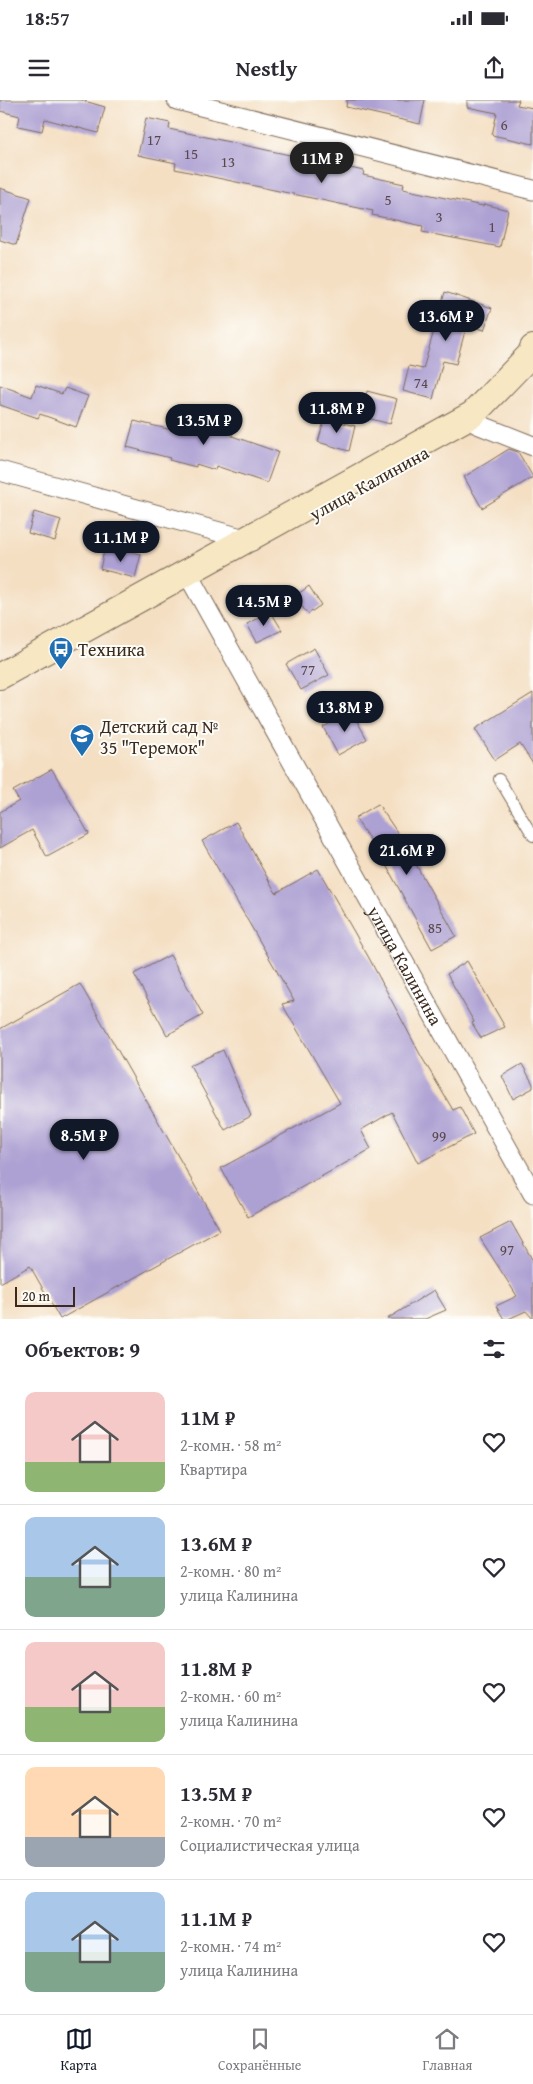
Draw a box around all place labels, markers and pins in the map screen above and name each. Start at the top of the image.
pin: 11M ₽ [287,142,357,184]
pin: 13.6M ₽ [400,300,492,342]
pin: 11.8M ₽ [291,392,383,434]
pin: 13.5M ₽ [158,404,250,446]
pin: 11.1M ₽ [75,520,167,563]
pin: 14.5M ₽ [218,584,310,627]
bus stop icon: Техника [48,636,74,670]
place label: Техника [78,636,145,663]
pin: 13.8M ₽ [299,690,391,733]
place label: Детский сад № 35 "Теремок" [99,713,219,761]
school or university icon: Детский сад № 35 "Теремок" [69,723,95,757]
pin: 21.6M ₽ [361,834,453,876]
pin: 8.5M ₽ [43,1118,125,1161]

